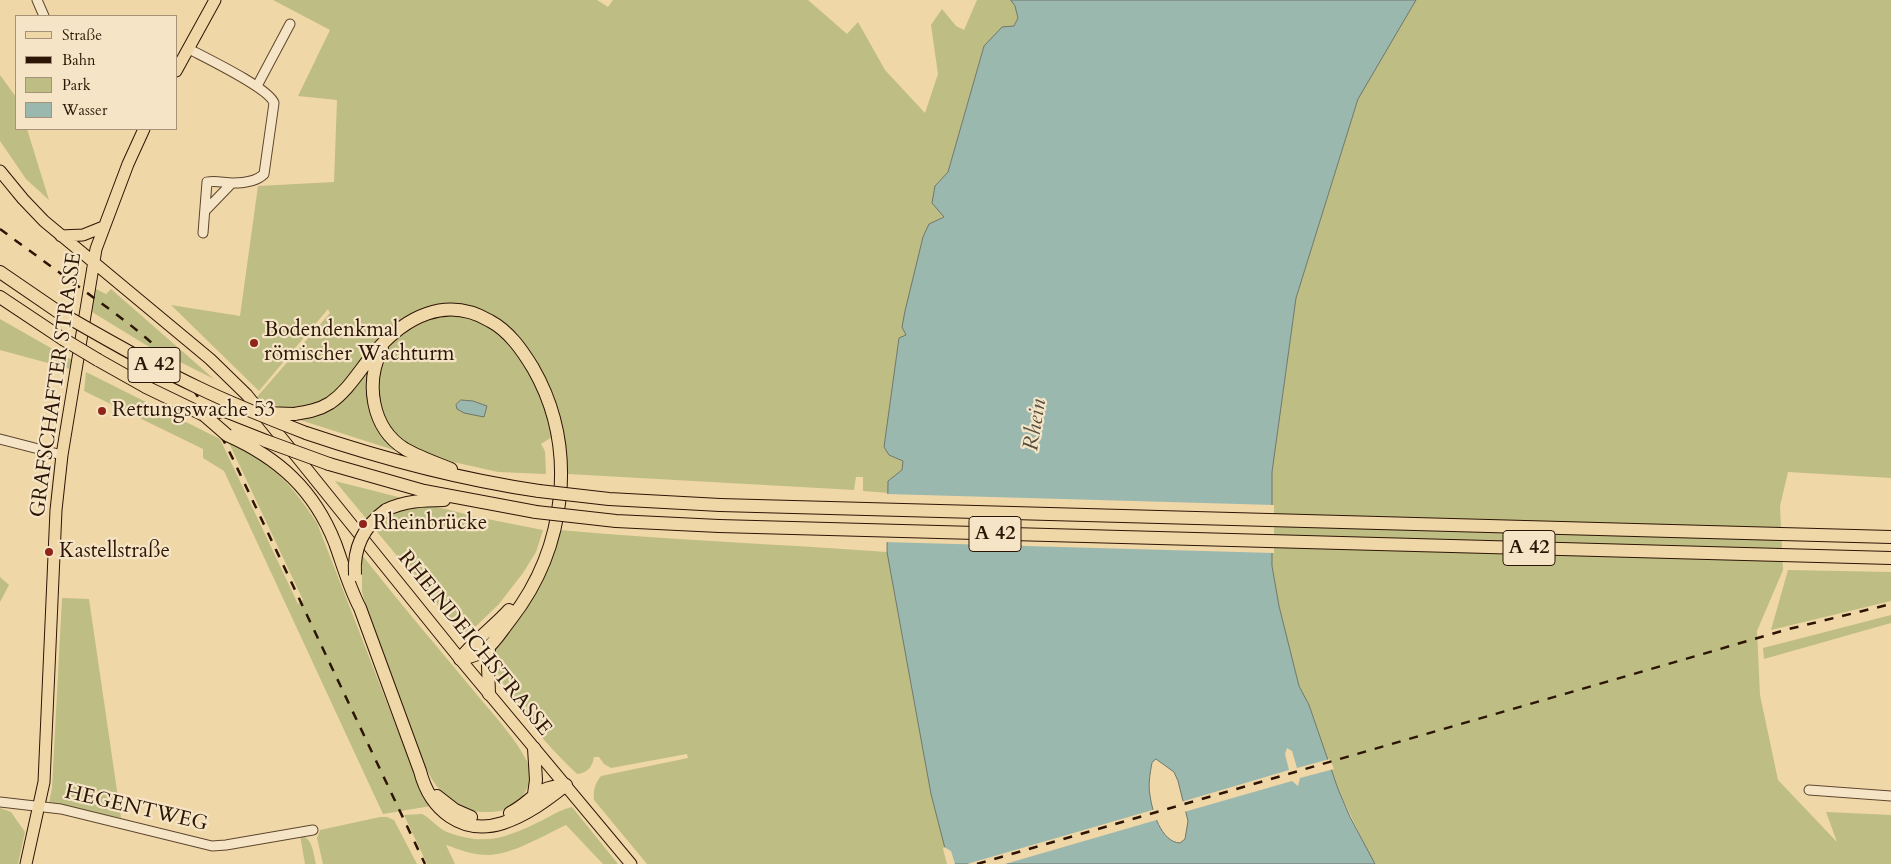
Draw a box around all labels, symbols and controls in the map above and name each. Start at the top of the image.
legend [15,15,178,130]
text: Straße [62,25,102,45]
text: Bahn [62,50,95,70]
text: Park [62,75,91,95]
text: Wasser [62,100,107,120]
street label: GRAFSCHAFTER STRASSE [26,251,88,519]
place label: Bodendenkmal römischer Wachturm [264,318,455,368]
marker: Bodendenkmal römischer Wachturm [248,337,260,349]
road number: A 42 [128,348,180,382]
water label: Rhein [1019,397,1053,453]
place label: Rettungswache 53 [112,398,275,424]
marker: Rettungswache 53 [96,405,108,417]
place label: Rheinbrücke [373,511,487,537]
road number: A 42 [969,516,1021,552]
marker: Rheinbrücke [357,518,369,530]
road number: A 42 [1503,530,1555,566]
place label: Kastellstraße [59,539,170,565]
marker: Kastellstraße [43,546,55,558]
street label: RHEINDEICHSTRASSE [392,547,556,741]
street label: HEGENTWEG [62,780,210,838]

